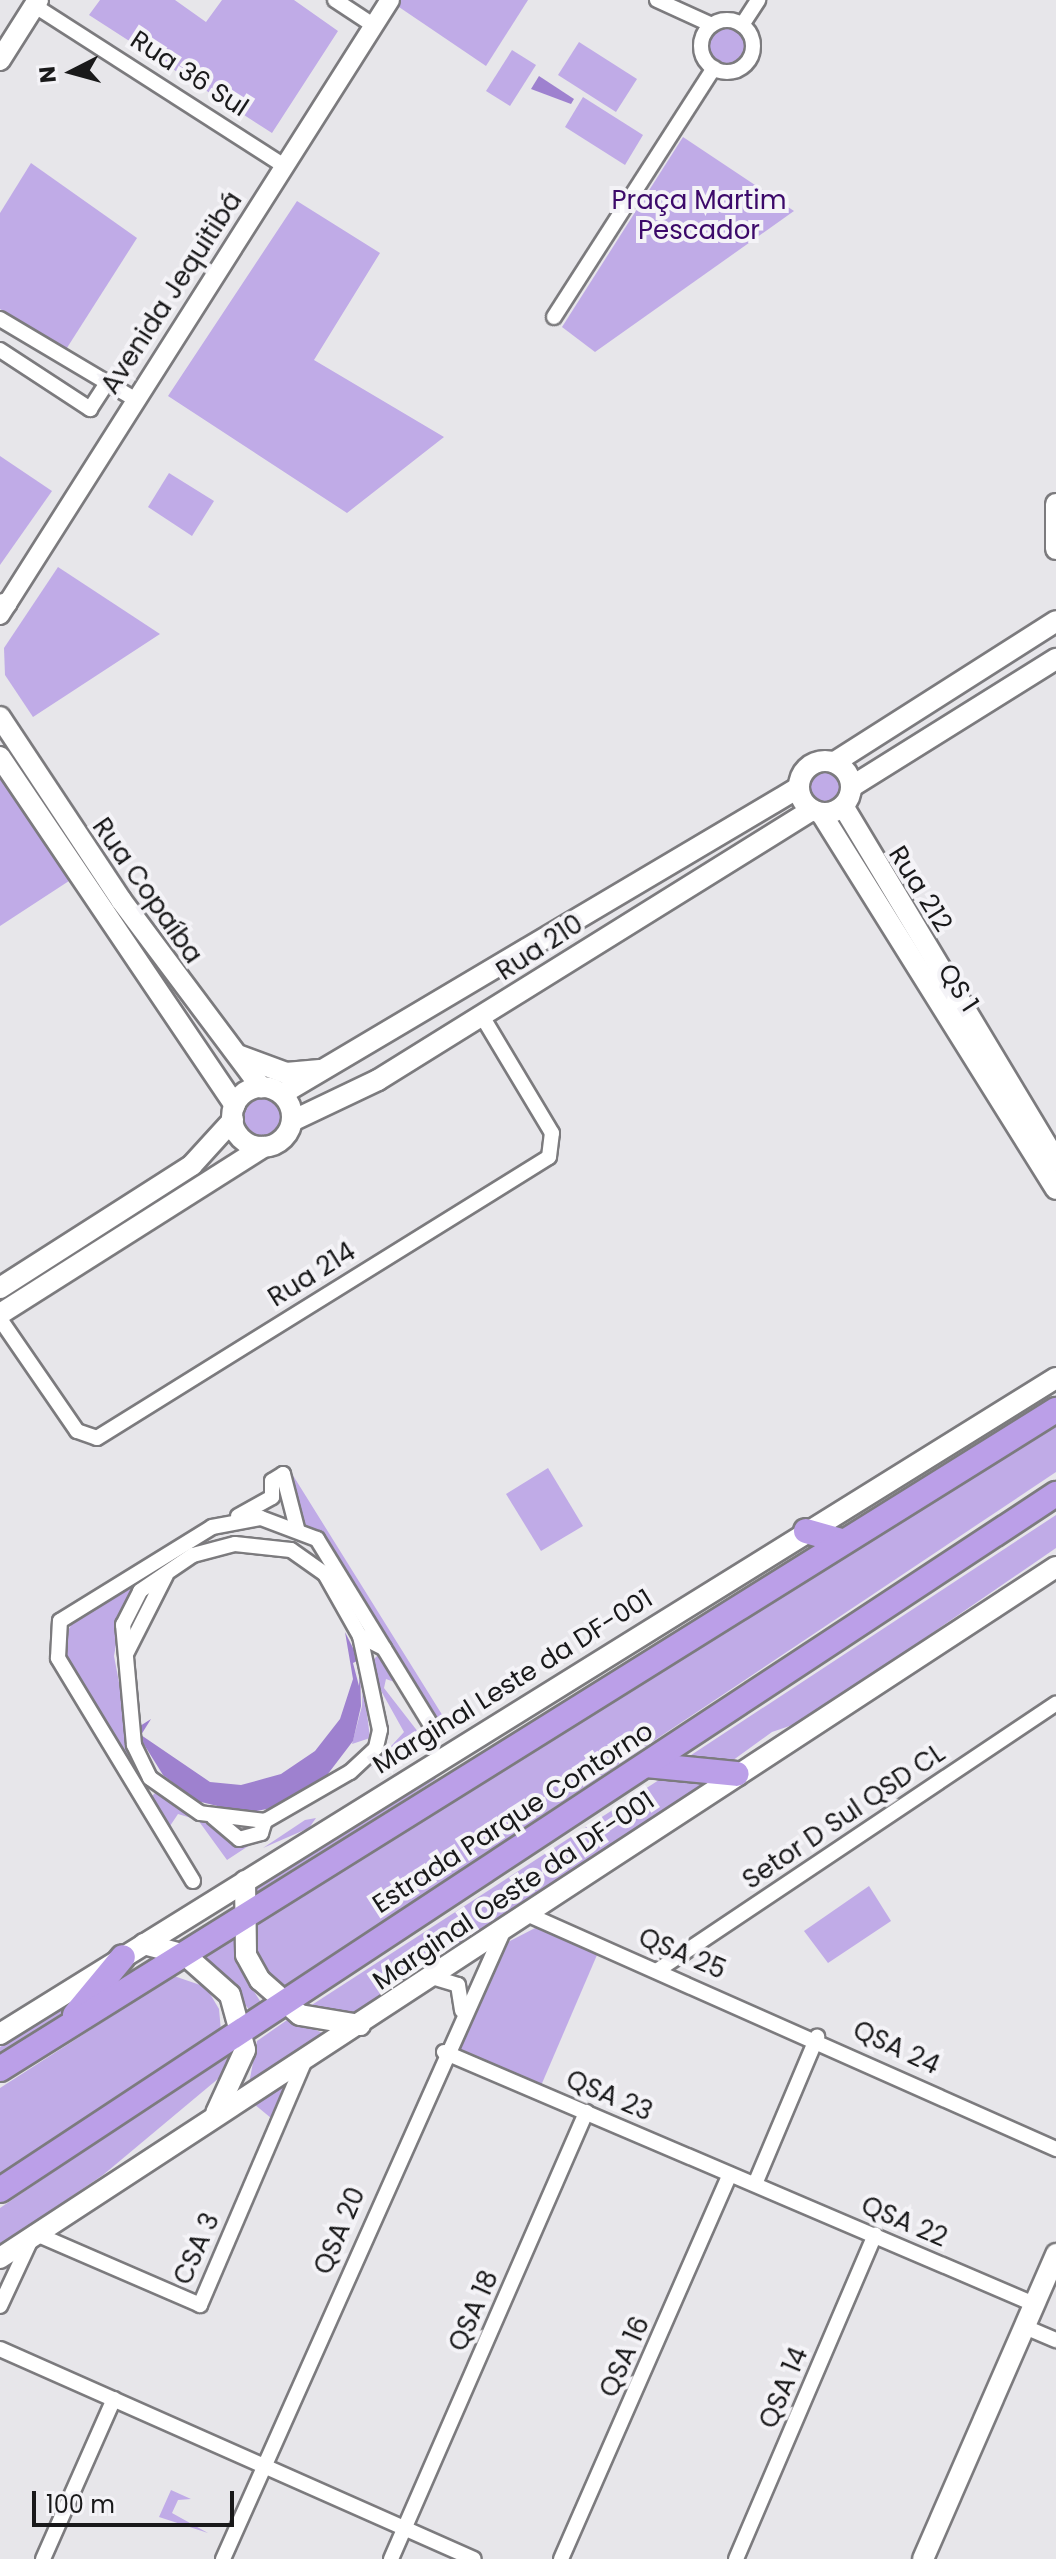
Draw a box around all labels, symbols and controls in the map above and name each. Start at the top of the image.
street label: Rua 36 Sul [124,24,254,124]
north arrow [32,32,112,112]
text: N [31,65,64,84]
park label: Praça Martim Pescador [612,185,786,246]
street label: Avenida Jequitibá [95,186,249,400]
street label: Rua Copaíba [85,812,209,970]
street label: Rua 212 [882,840,958,938]
street label: Rua 210 [491,909,589,987]
street label: QS 1 [931,958,985,1018]
street label: Rua 214 [263,1236,361,1314]
street label: Marginal Leste da DF-001 [368,1583,658,1781]
street label: Estrada Parque Contorno [367,1716,659,1920]
street label: Setor D Sul QSD CL [737,1738,951,1896]
street label: Marginal Oeste da DF-001 [367,1785,661,1997]
street label: QSA 25 [634,1922,730,1986]
street label: QSA 24 [848,2015,944,2081]
street label: QSA 23 [561,2064,657,2128]
street label: QSA 20 [308,2183,372,2279]
street label: QSA 22 [856,2190,952,2254]
street label: CSA 3 [167,2208,227,2290]
street label: QSA 18 [442,2266,506,2356]
street label: QSA 16 [593,2312,657,2402]
street label: QSA 14 [753,2343,815,2433]
scale bar [36,2475,238,2525]
text: 100 m [46,2488,115,2521]

